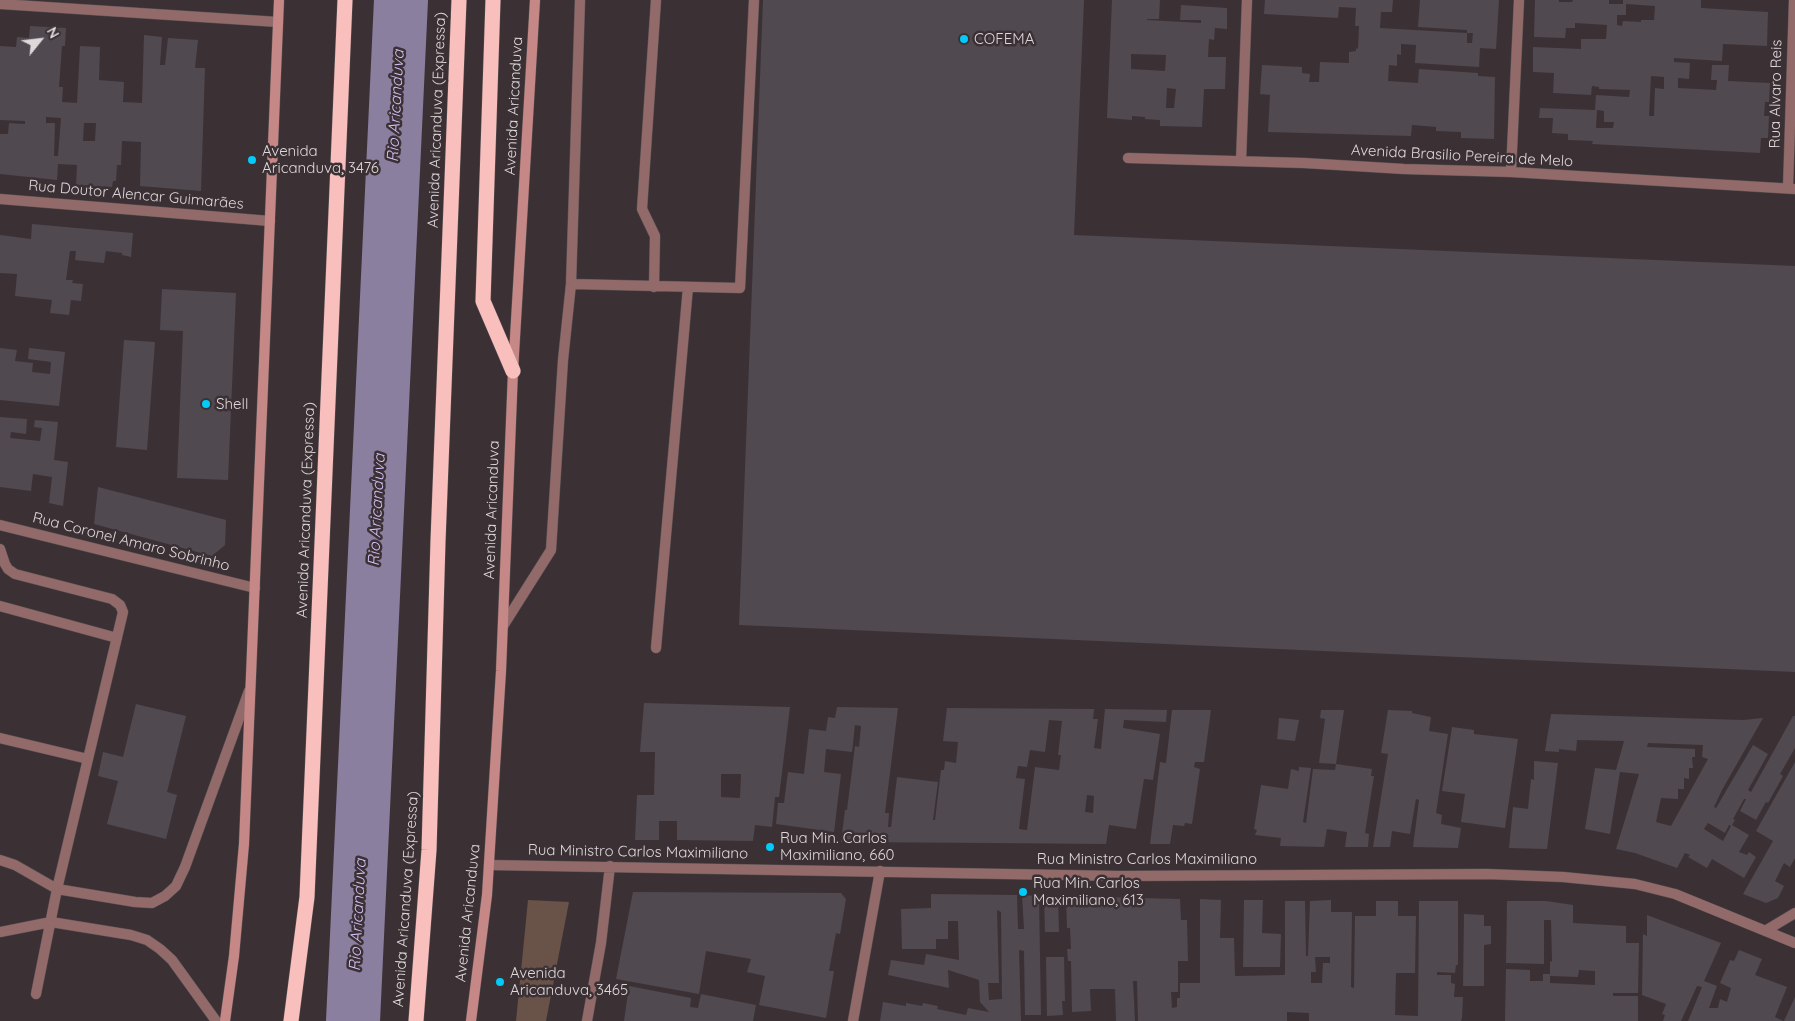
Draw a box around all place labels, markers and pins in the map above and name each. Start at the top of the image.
place label: COFEMA [974,30,1034,48]
marker: COFEMA [958,33,970,45]
place label: Avenida Aricanduva, 3476 [262,142,379,177]
marker: Avenida Aricanduva, 3476 [246,154,258,166]
place label: Shell [216,395,248,413]
marker: Shell [200,398,212,410]
place label: Rua Min. Carlos Maximiliano, 660 [780,829,894,864]
marker: Rua Min. Carlos Maximiliano, 660 [764,841,776,853]
place label: Rua Min. Carlos Maximiliano, 613 [1033,874,1144,909]
marker: Rua Min. Carlos Maximiliano, 613 [1017,886,1029,898]
place label: Avenida Aricanduva, 3465 [510,964,628,999]
marker: Avenida Aricanduva, 3465 [494,976,506,988]

